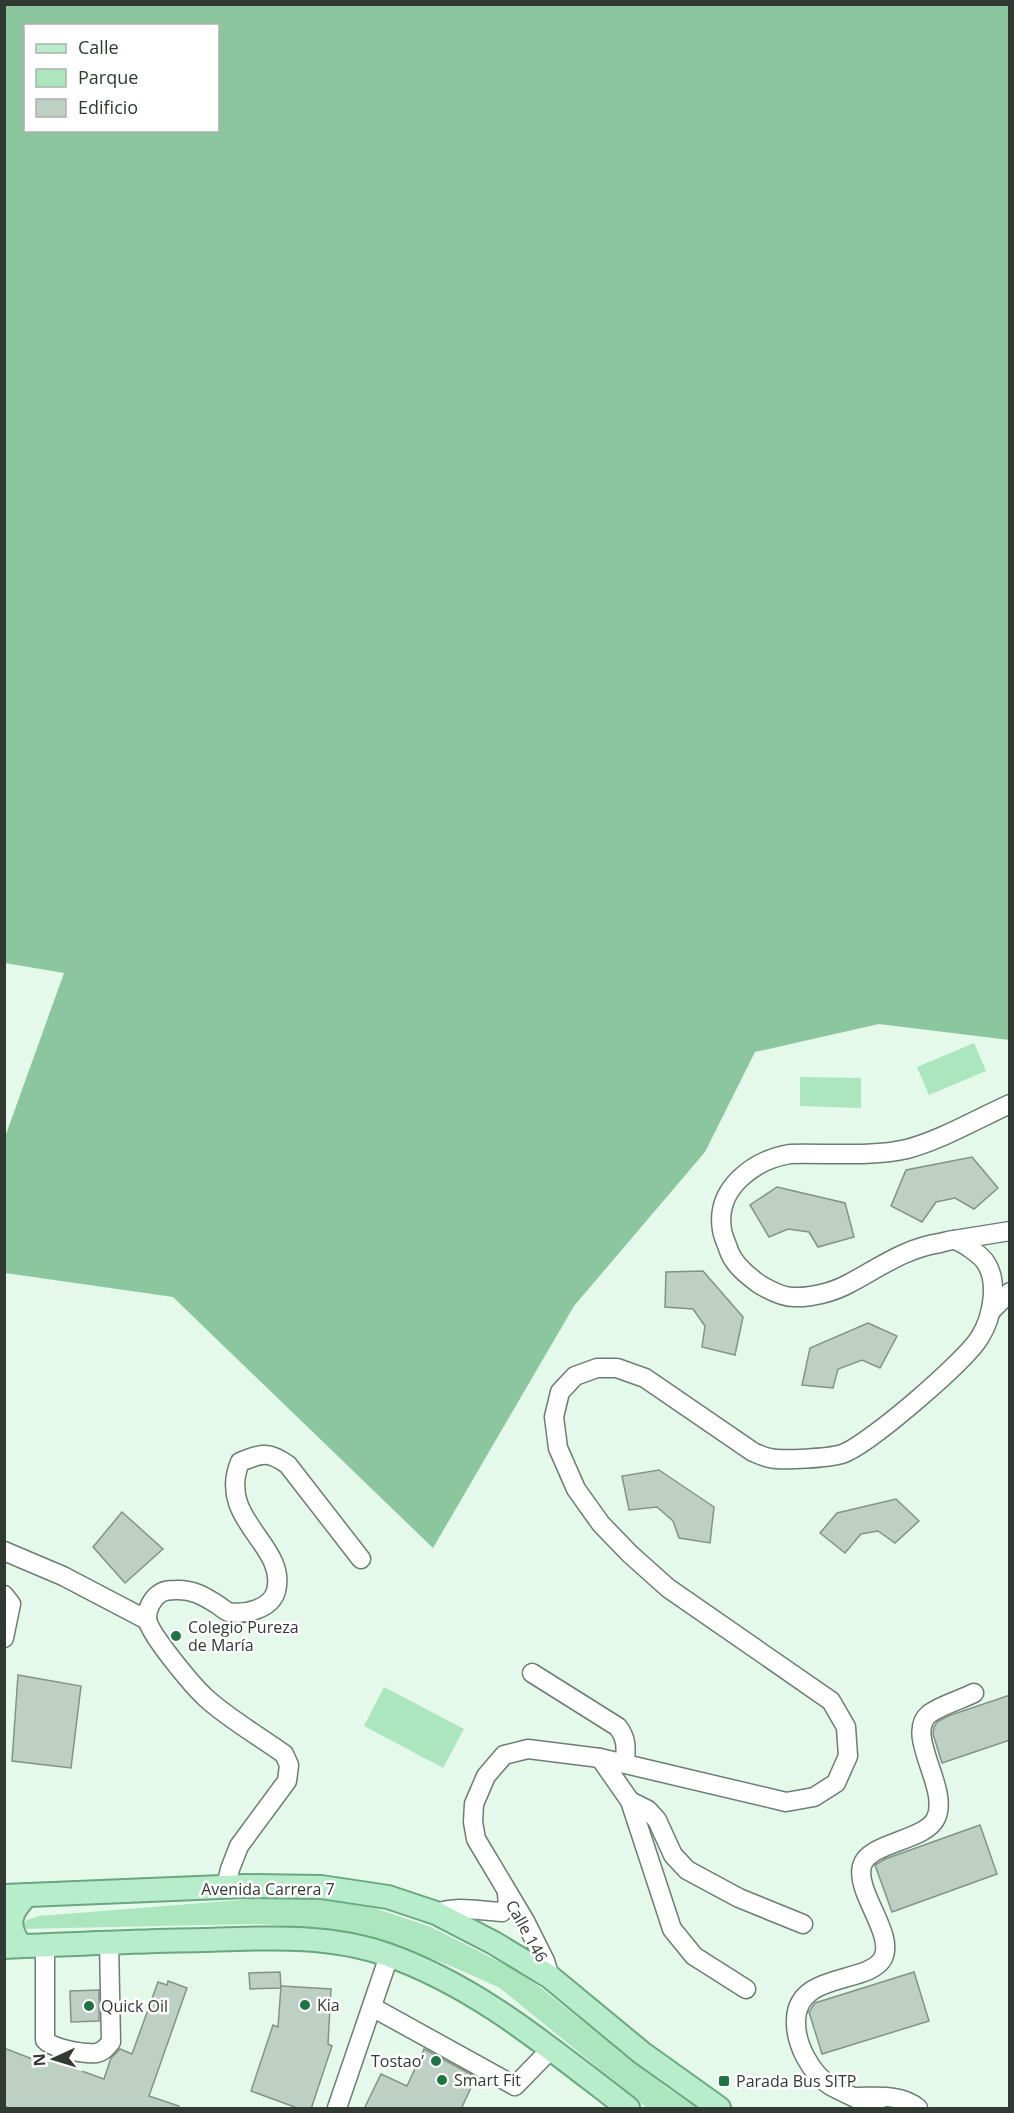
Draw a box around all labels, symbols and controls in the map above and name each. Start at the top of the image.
legend [24,24,219,132]
text: Calle [78,35,119,59]
text: Parque [78,65,138,89]
text: Edificio [78,95,138,119]
place label: Colegio Pureza de María [188,1616,299,1656]
marker: Colegio Pureza de María [169,1629,183,1643]
street label: Avenida Carrera 7 [201,1878,335,1900]
street label: Calle 146 [501,1896,553,1966]
place label: Kia [317,1994,340,2016]
place label: Quick Oil [101,1995,168,2017]
marker: Kia [298,1998,312,2012]
marker: Quick Oil [82,1999,96,2013]
north arrow [24,2029,84,2089]
place label: Tostao’ [371,2050,424,2072]
text: N [28,2053,50,2067]
marker: Tostao’ [429,2054,443,2068]
place label: Smart Fit [454,2069,521,2091]
place label: Parada Bus SITP [736,2070,856,2092]
marker: Smart Fit [435,2073,449,2087]
marker: Parada Bus SITP [717,2074,731,2088]

